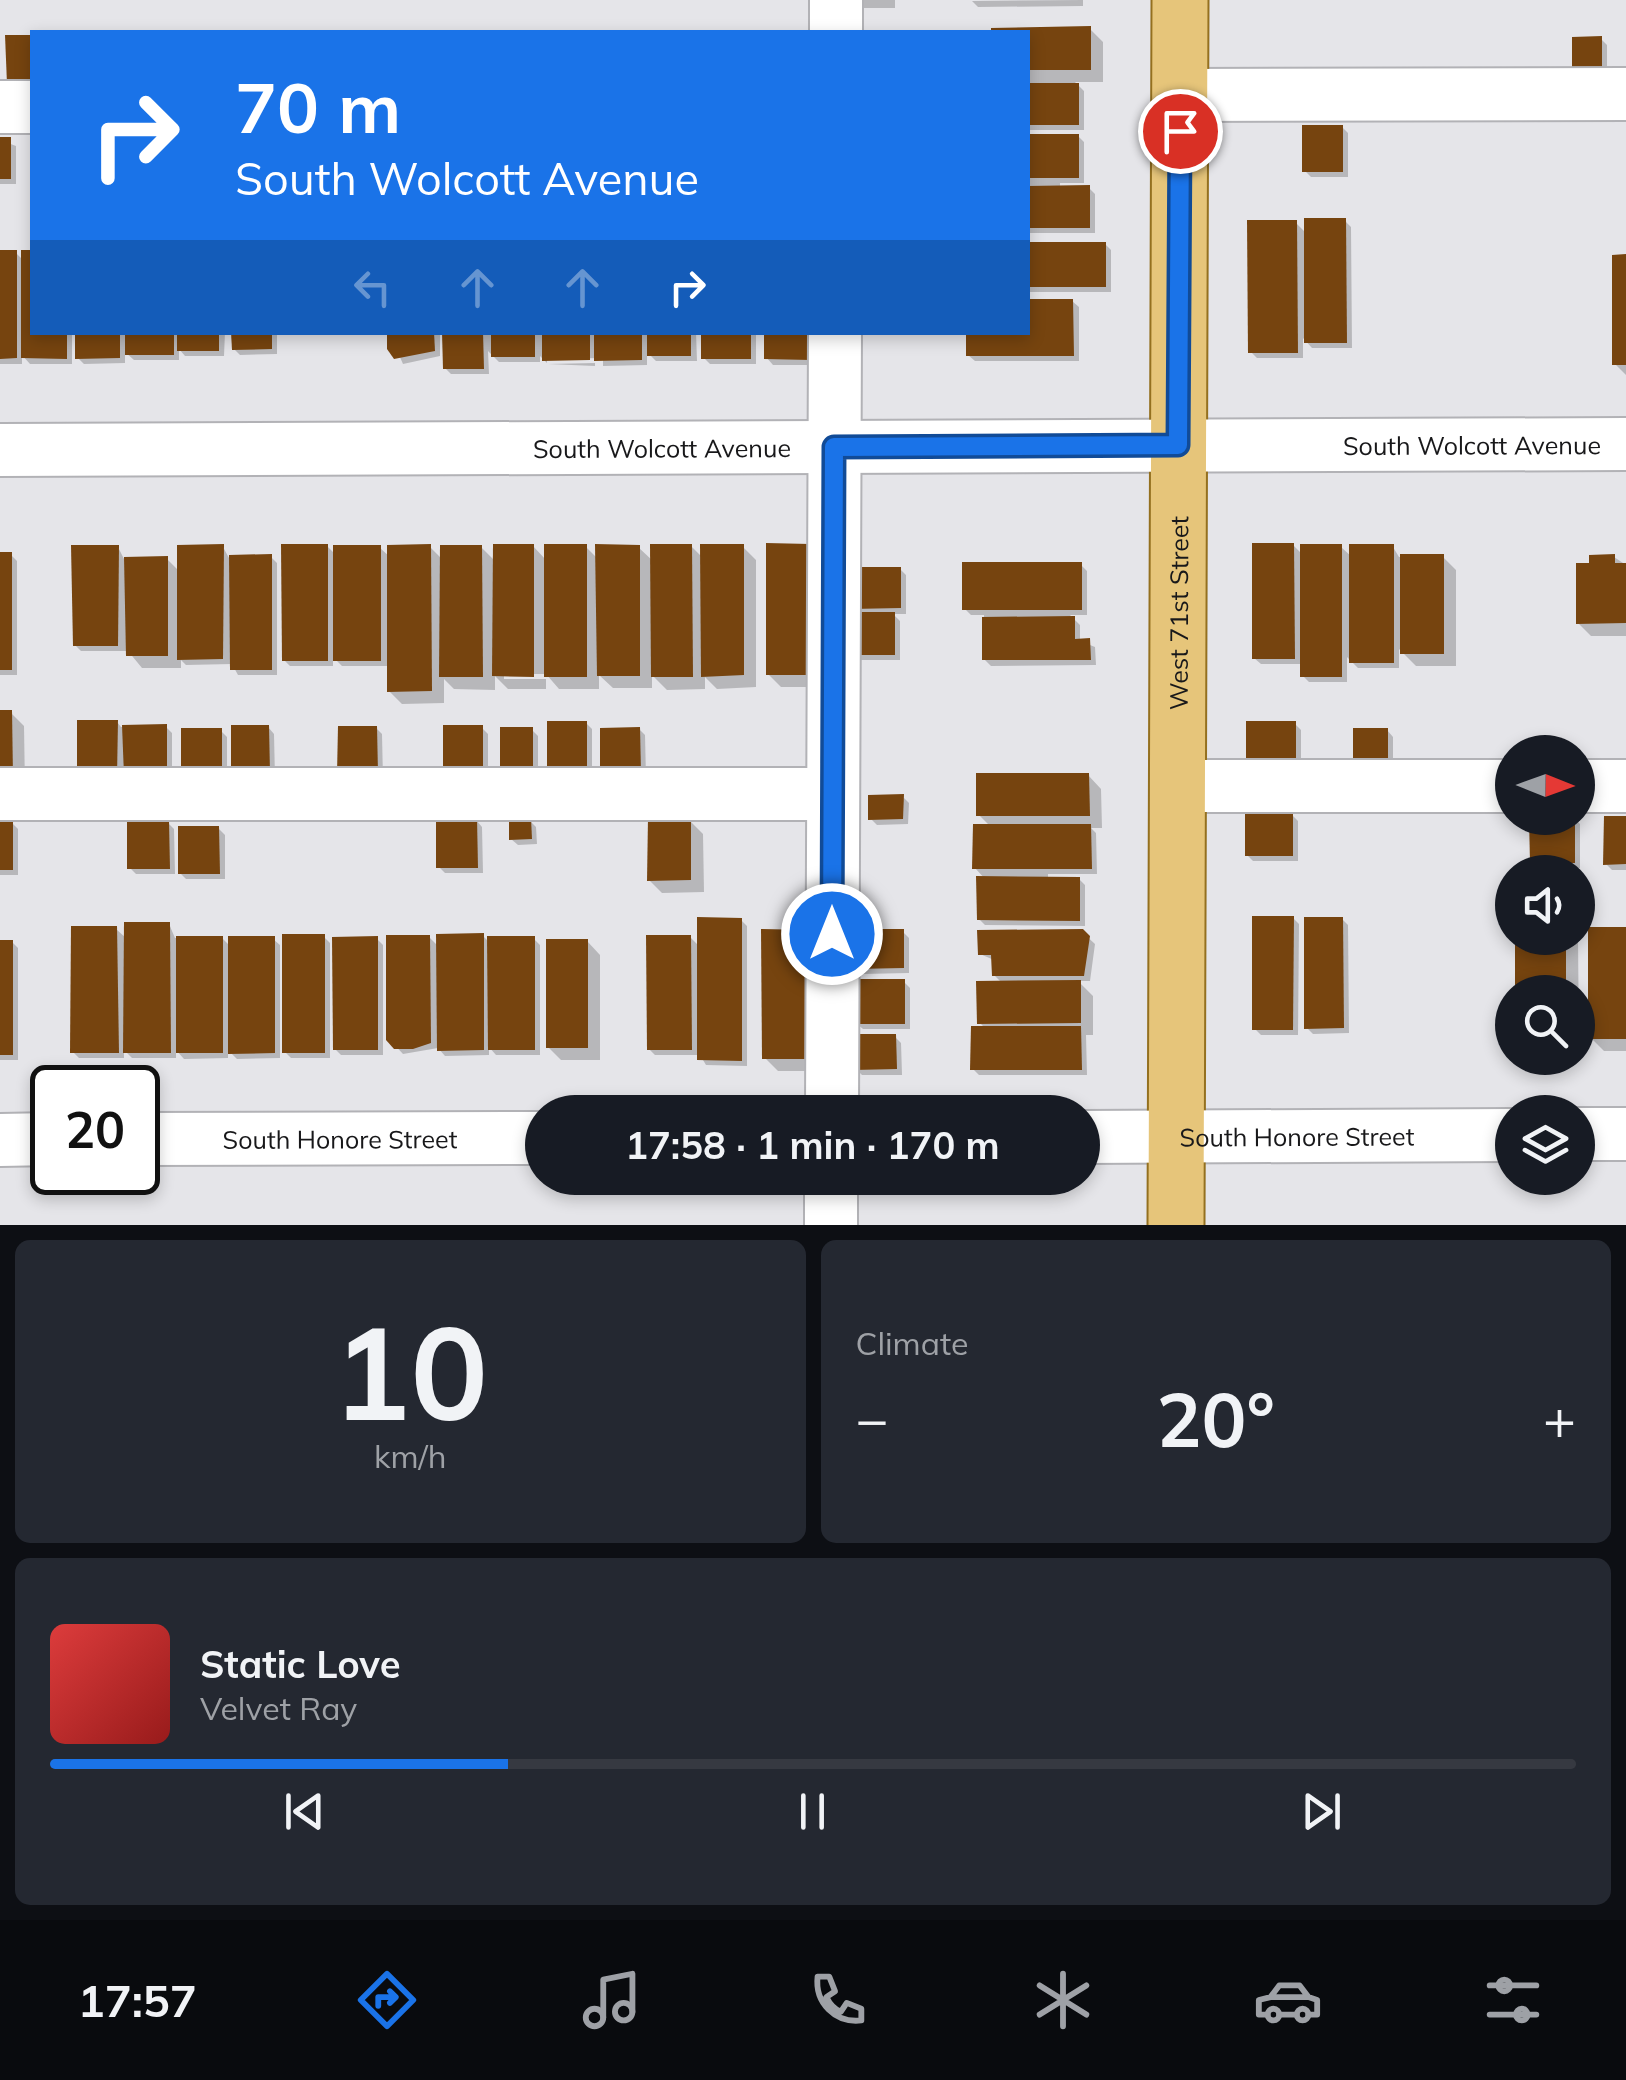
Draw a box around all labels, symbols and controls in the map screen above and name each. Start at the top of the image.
text: 70 m [235,63,401,151]
icon: right [70,70,200,200]
pin [1138,89,1223,174]
icon: arrive [1153,104,1208,159]
text: South Wolcott Avenue [235,150,699,206]
icon: left [345,260,400,315]
icon: ahead [450,260,505,315]
icon: ahead [555,260,610,315]
icon: right [660,260,715,315]
street label: South Wolcott Avenue [1343,429,1601,461]
street label: South Wolcott Avenue [533,432,791,464]
street label: West 71st Street [1162,516,1194,710]
north arrow [1495,735,1595,835]
map controls [1495,735,1595,1195]
button: sound [1495,855,1595,955]
position arrow [780,882,884,986]
button: search [1495,975,1595,1075]
speed limit sign: 20 [30,1065,160,1195]
button: layers [1495,1095,1595,1195]
street label: South Honore Street [1179,1120,1415,1152]
text: 17:58 · 1 min · 170 m [625,1121,1000,1169]
street label: South Honore Street [223,1123,458,1154]
text: 10 [332,1289,488,1453]
text: Climate [856,1323,968,1363]
text: 20° [1157,1372,1275,1466]
text: − [856,1384,889,1453]
text: + [1543,1384,1576,1453]
text: km/h [374,1436,446,1476]
text: Static Love [200,1640,401,1688]
text: Velvet Ray [200,1688,357,1728]
icon: previous [277,1784,332,1839]
icon: pause [785,1784,840,1839]
icon: next [1294,1784,1349,1839]
icon: directions [352,1965,422,2035]
icon: music [577,1965,647,2035]
icon: phone [803,1965,873,2035]
icon: climate [1028,1965,1098,2035]
icon: car [1253,1965,1323,2035]
icon: filters [1478,1965,1548,2035]
text: 17:57 [78,1972,197,2028]

